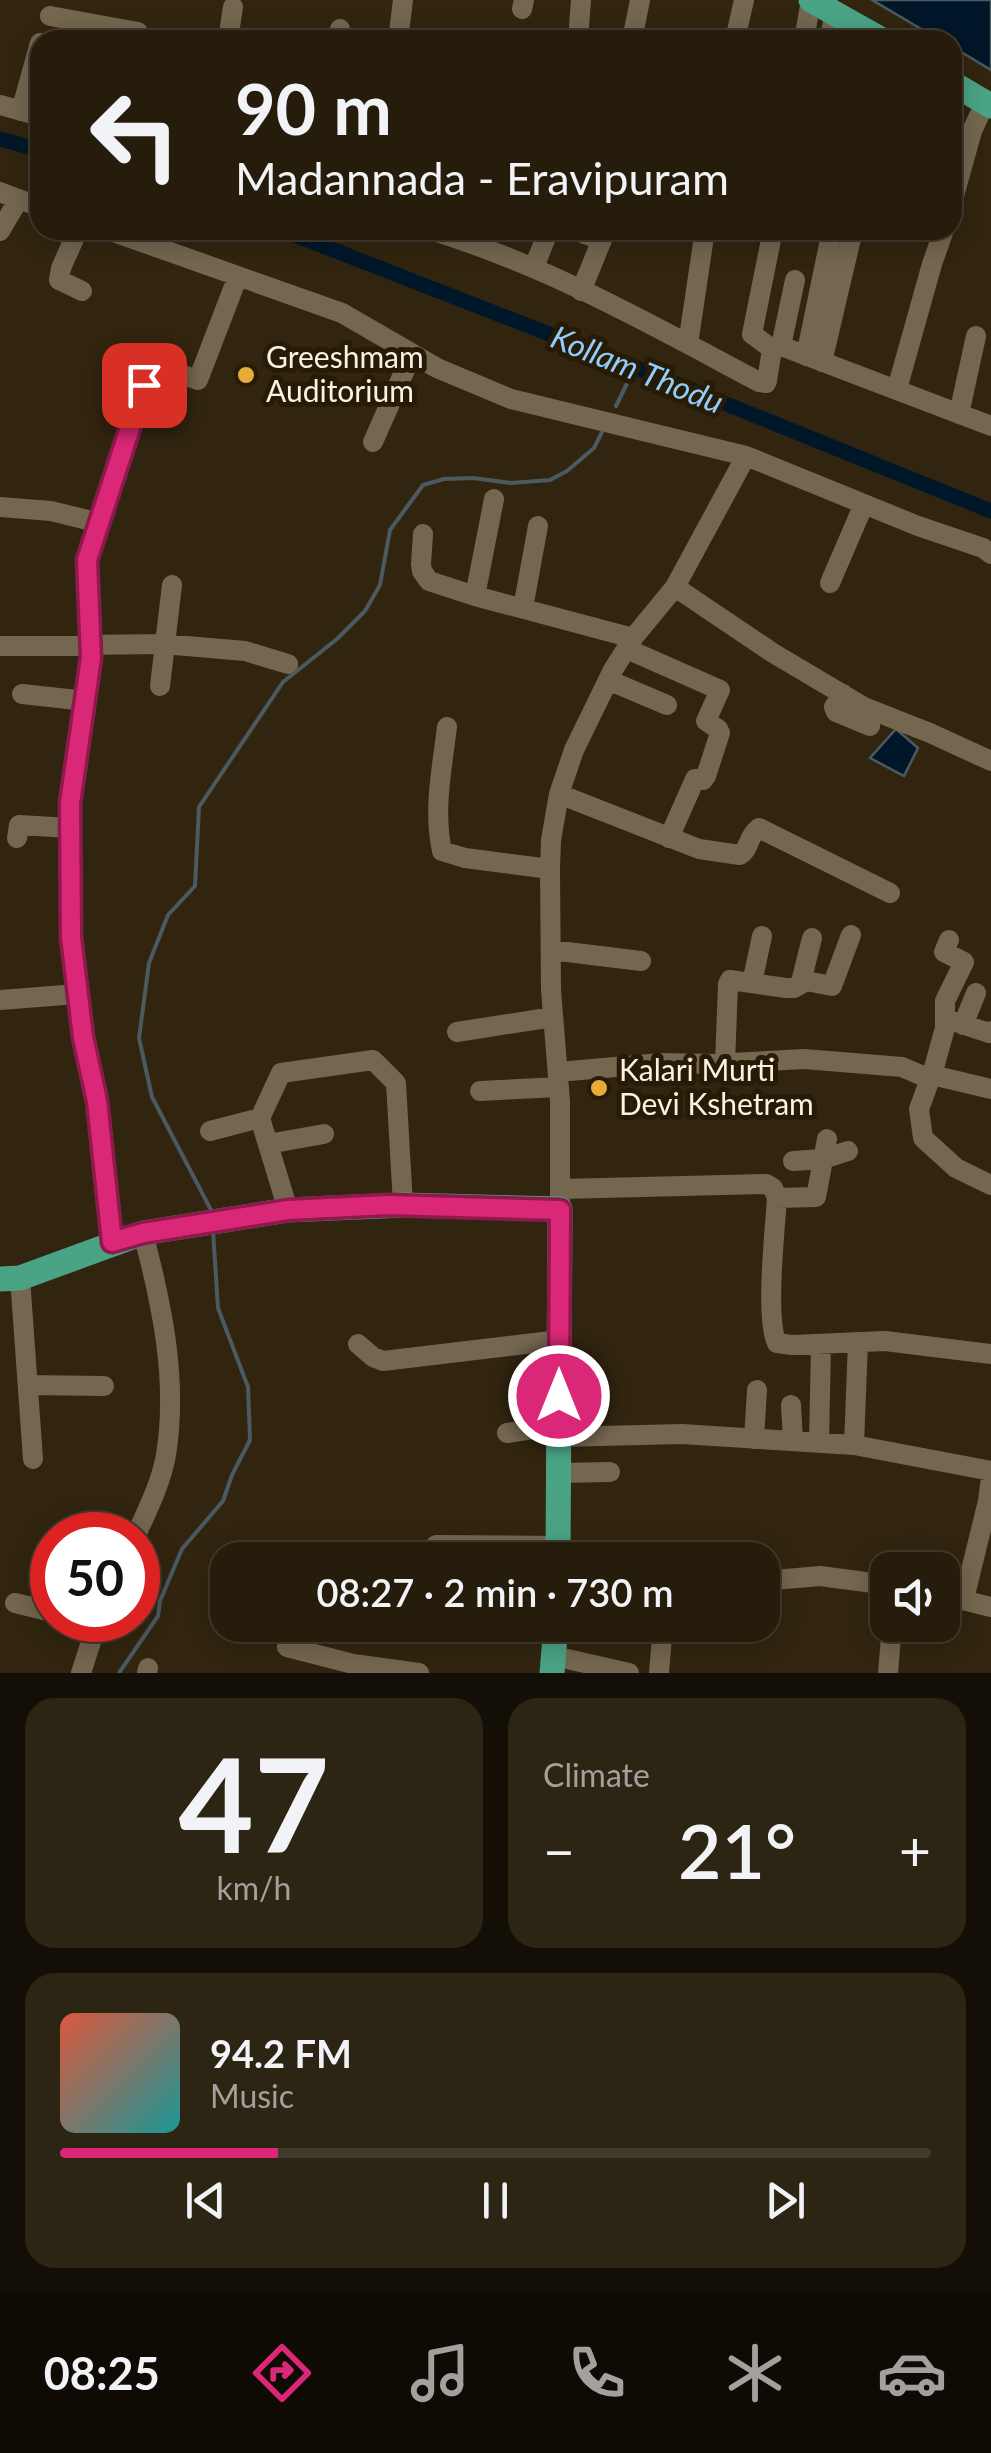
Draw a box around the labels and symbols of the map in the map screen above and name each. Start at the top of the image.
water label: Kollam Thodu [546,316,729,421]
place label: Greeshmam Auditorium [266,338,424,408]
pin [102,343,187,428]
marker: Greeshmam Auditorium [235,364,257,386]
place label: Kalari Murti Devi Kshetram [619,1051,814,1121]
marker: Kalari Murti Devi Kshetram [588,1077,610,1099]
position arrow [507,1344,611,1448]
speed limit sign: 50 [30,1512,160,1642]

